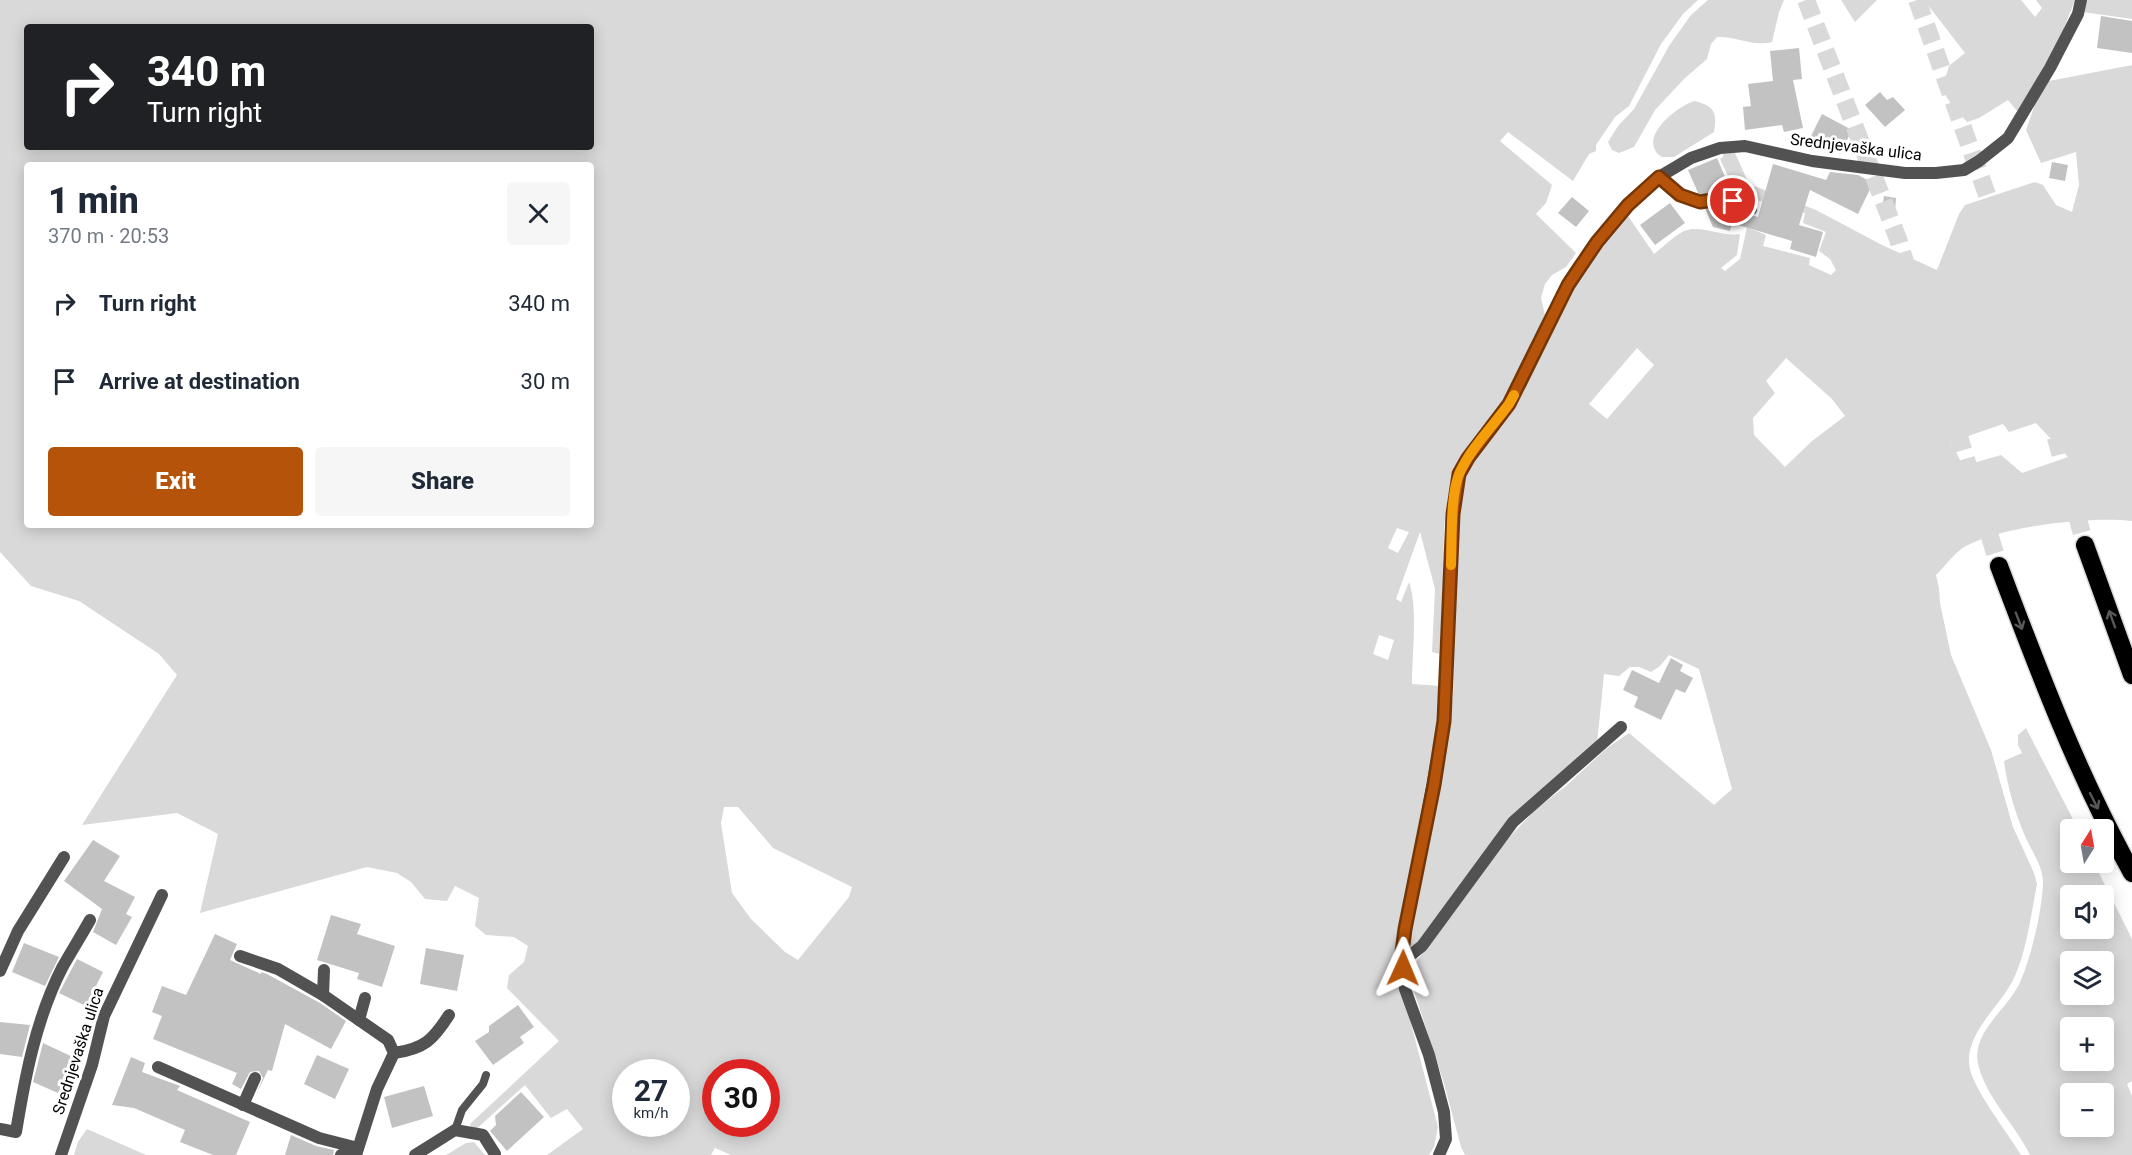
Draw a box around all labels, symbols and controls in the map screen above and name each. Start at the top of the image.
text: 340 m [147,47,266,96]
icon: right [48,48,126,126]
text: Turn right [147,97,262,129]
street label: Srednjevaška ulica [1789,130,1923,164]
pin [1707,175,1758,226]
text: 1 min [48,180,139,222]
button: close [507,182,570,245]
icon: arrive [1716,184,1749,217]
text: 370 m · 20:53 [48,224,169,248]
icon: right [48,287,81,320]
text: Turn right [99,291,196,316]
text: 340 m [508,291,570,316]
icon: arrive [48,365,81,398]
text: Arrive at destination [99,369,300,394]
text: 30 m [521,369,570,394]
button: Exit [48,447,303,516]
button: Share [315,447,570,516]
one-way arrow [2015,611,2026,630]
one-way arrow [2106,611,2117,629]
one-way arrow [2089,791,2101,809]
north arrow [2060,819,2114,873]
map controls [2060,819,2114,1137]
button: sound [2060,885,2114,939]
position arrow [1371,936,1435,1000]
button: layers [2060,951,2114,1005]
street label: Srednjevaška ulica [49,985,107,1117]
button: + [2060,1017,2114,1071]
speed limit sign: 30 [702,1059,780,1137]
text: 27 [634,1073,668,1108]
button: − [2060,1083,2114,1137]
text: km/h [633,1104,669,1122]

